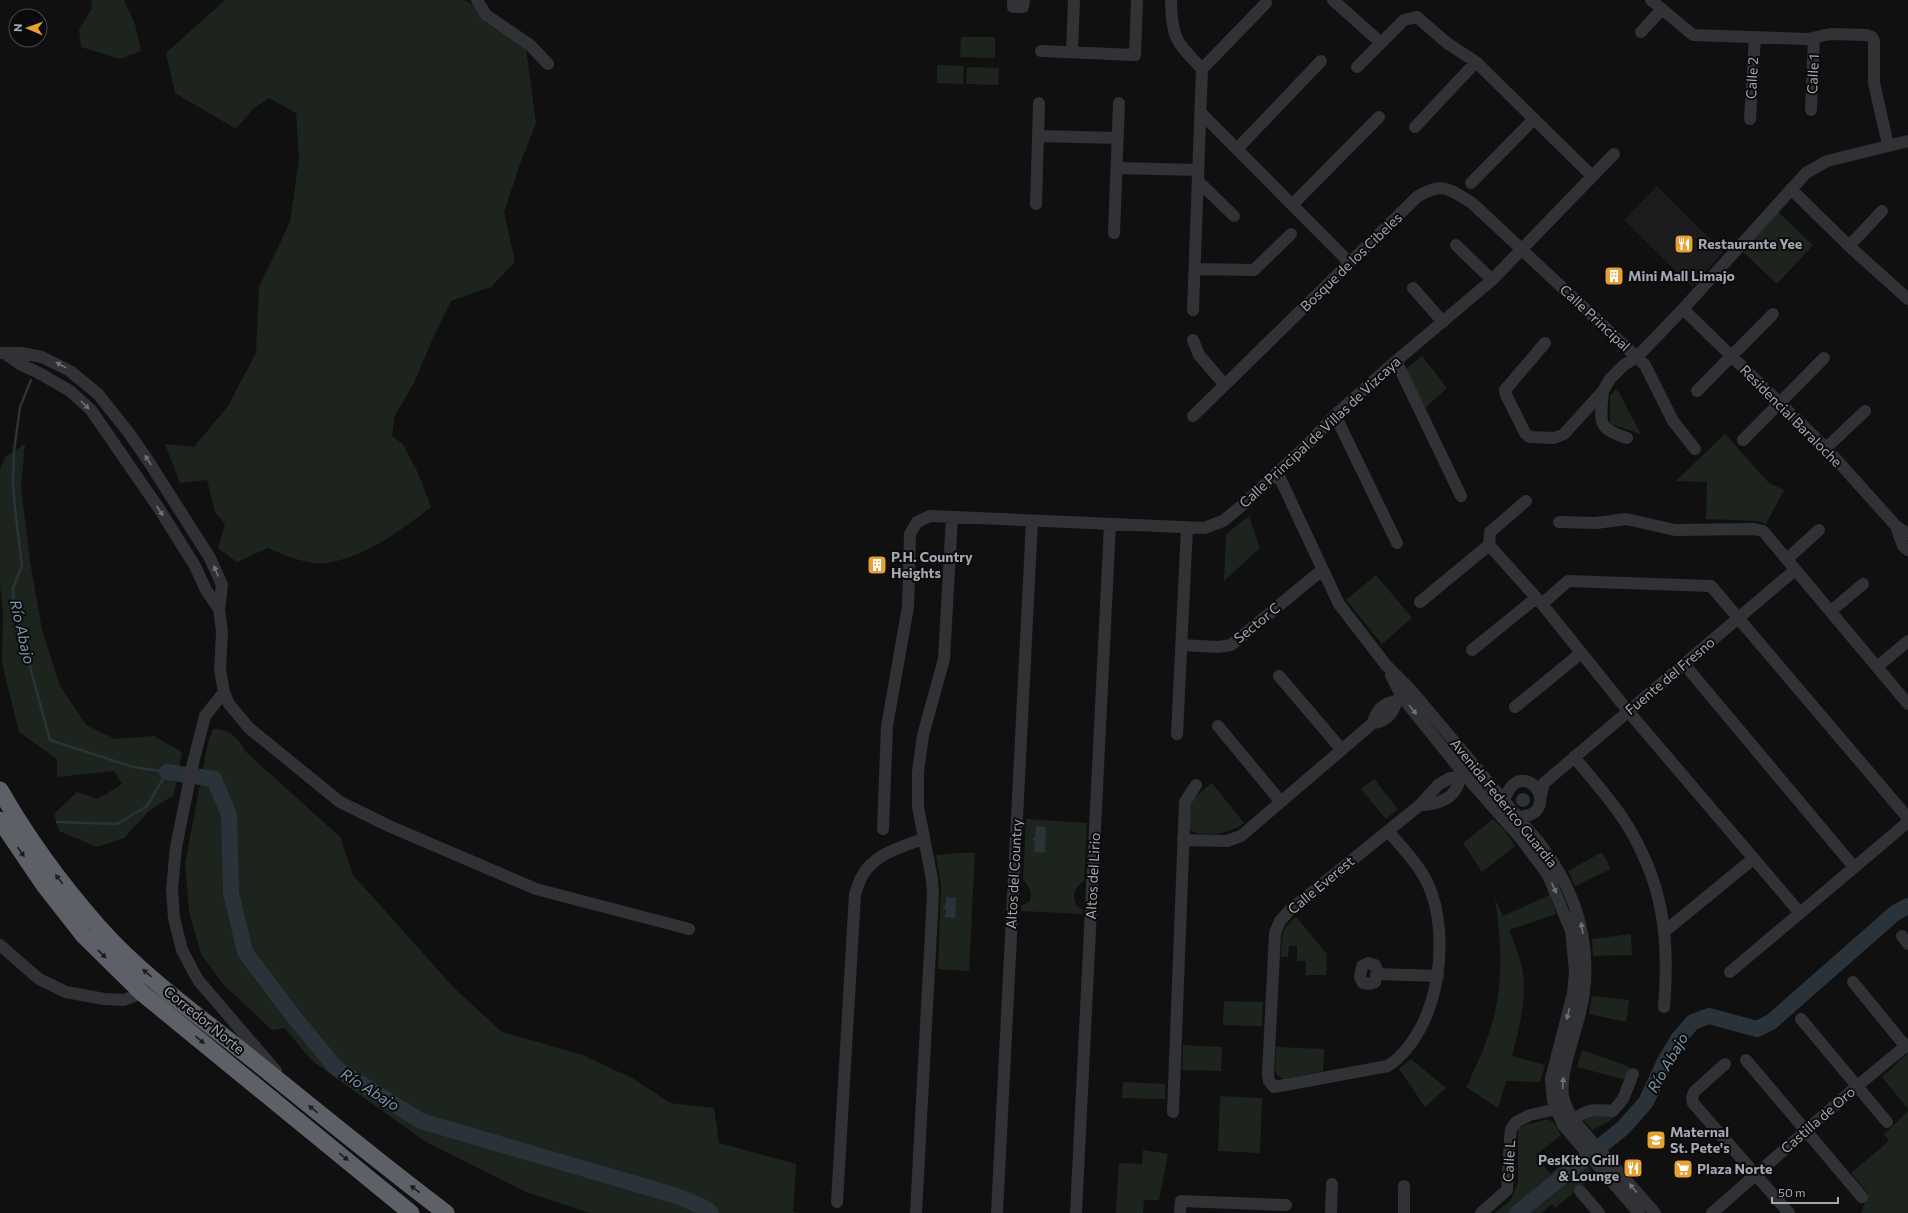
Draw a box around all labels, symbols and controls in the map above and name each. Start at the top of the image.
north arrow [8,8,48,48]
text: N [11,23,24,32]
street label: Calle 1 [1803,54,1822,94]
street label: Calle 2 [1742,56,1761,99]
street label: Bosque de los Cibeles [1296,209,1405,315]
restaurant icon: Restaurante Yee [1673,233,1695,255]
place label: Restaurante Yee [1698,235,1802,252]
building icon: Mini Mall Limajo [1603,265,1625,287]
place label: Mini Mall Limajo [1628,267,1735,284]
street label: Calle Principal [1557,281,1634,354]
street label: Calle Principal de Villas de Vizcaya [1236,352,1404,511]
street label: Residencial Baraloche [1737,361,1846,470]
one-way arrow [55,362,67,369]
one-way arrow [80,400,90,410]
one-way arrow [144,455,152,466]
one-way arrow [157,505,164,516]
place label: P.H. Country Heights [891,548,973,581]
building icon: P.H. Country Heights [866,554,888,576]
one-way arrow [212,565,218,577]
water label: Río Abajo [7,598,39,666]
street label: Sector C [1230,599,1283,646]
street label: Fuente del Fresno [1621,633,1718,718]
one-way arrow [1408,705,1417,716]
street label: Avenida Federico Guardia [1447,735,1562,870]
street label: Altos del Country [1002,818,1025,929]
street label: Altos del Lirio [1082,832,1103,920]
one-way arrow [17,847,25,858]
street label: Calle Everest [1284,852,1357,917]
one-way arrow [54,873,63,884]
one-way arrow [1551,883,1557,894]
one-way arrow [1579,922,1585,934]
one-way arrow [97,949,107,959]
one-way arrow [142,969,153,978]
street label: Corredor Norte [161,982,248,1057]
one-way arrow [1564,1008,1570,1020]
water label: Río Abajo [1643,1030,1691,1095]
one-way arrow [194,1035,205,1044]
water label: Río Abajo [338,1064,403,1114]
one-way arrow [1560,1077,1567,1089]
street label: Castilla de Oro [1777,1083,1858,1157]
one-way arrow [308,1104,318,1113]
place label: Maternal St. Pete's [1670,1123,1730,1156]
school or university icon: Maternal St. Pete's [1645,1129,1667,1151]
street label: Calle L [1499,1140,1518,1182]
place label: PesKito Grill & Lounge [1538,1151,1619,1184]
one-way arrow [339,1153,349,1161]
restaurant icon: PesKito Grill & Lounge [1622,1157,1644,1179]
supermarket icon: Plaza Norte [1672,1158,1694,1180]
place label: Plaza Norte [1697,1160,1772,1177]
scale bar [1772,1179,1838,1205]
one-way arrow [1628,1182,1637,1193]
one-way arrow [409,1185,420,1194]
text: 50 m [1778,1185,1806,1199]

